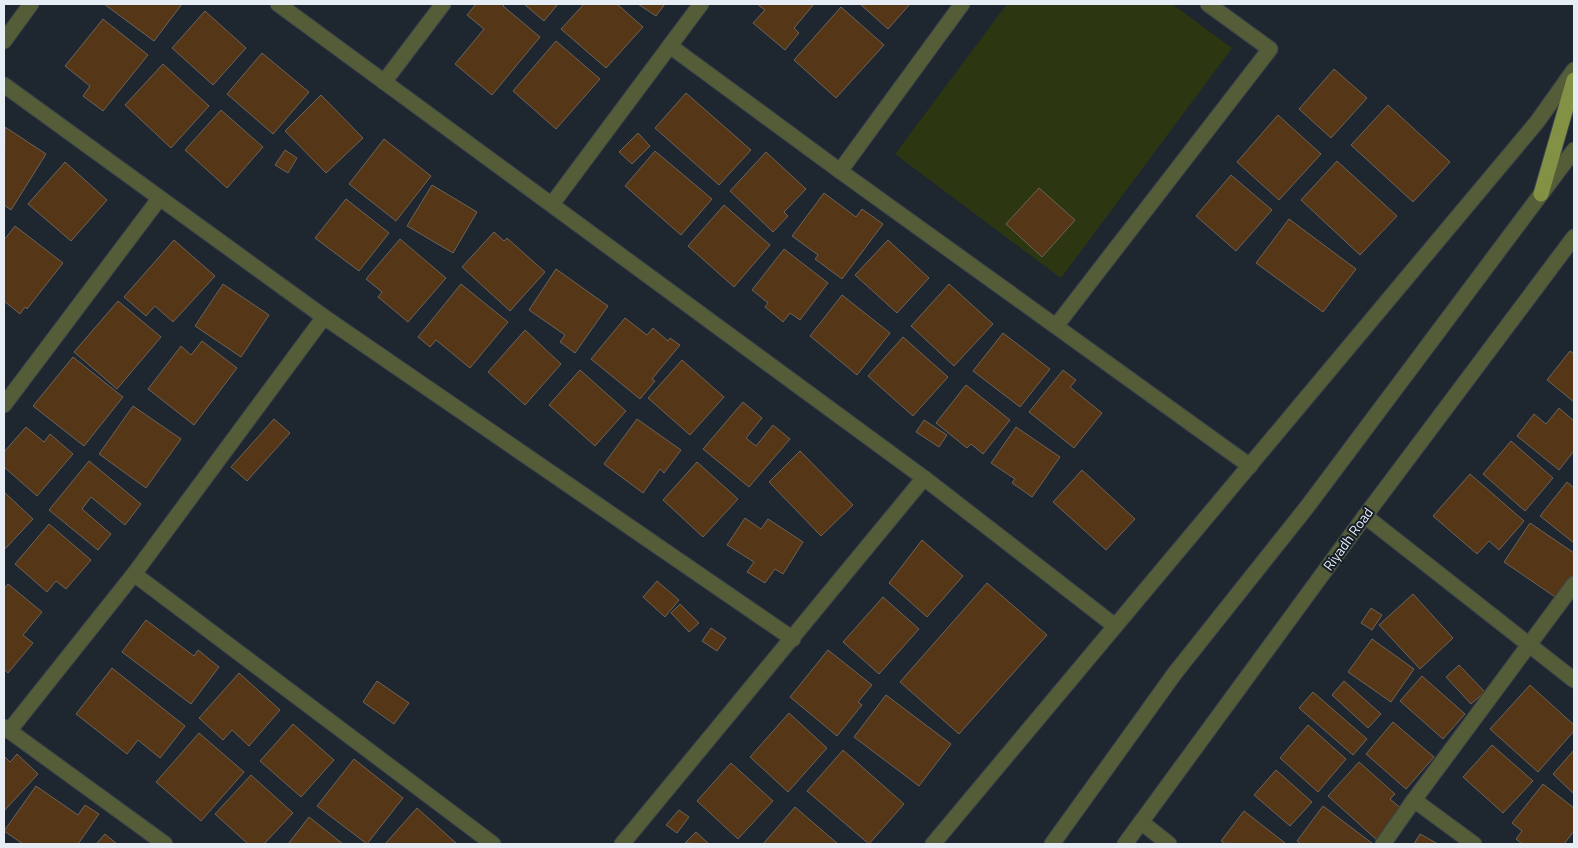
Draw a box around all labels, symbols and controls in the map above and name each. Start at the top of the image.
street label: Riyadh Road [1317,503,1378,575]

